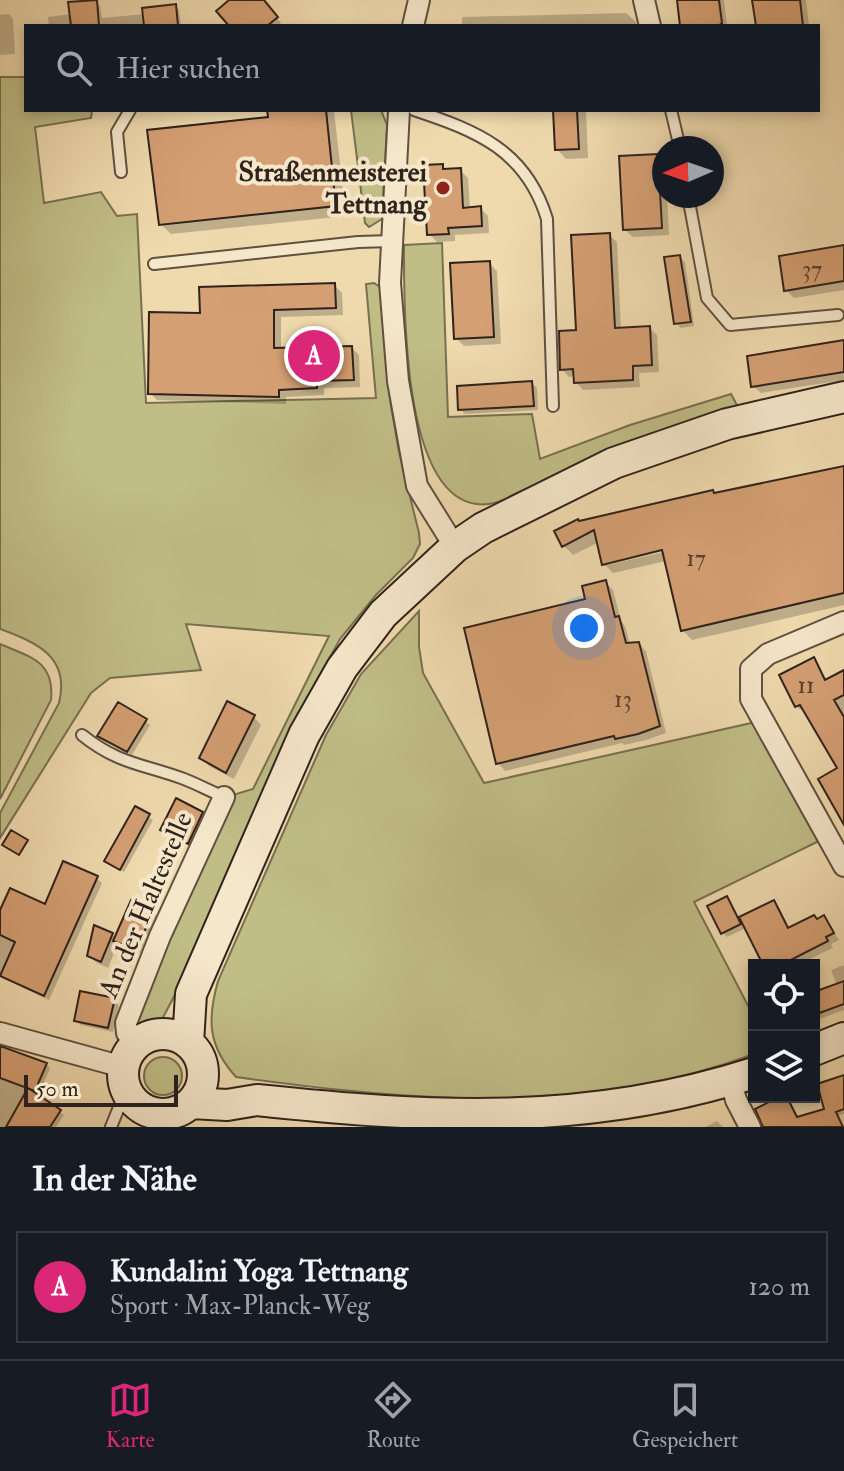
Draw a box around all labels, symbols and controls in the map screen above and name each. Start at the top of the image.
search box [24,24,820,112]
icon: search [52,46,96,90]
text: Hier suchen [116,50,260,87]
north arrow [652,136,724,208]
place label: Straßenmeisterei Tettnang [238,155,428,222]
marker: Straßenmeisterei Tettnang [434,179,452,197]
house number: 37 [802,254,822,285]
pin: A [288,326,340,386]
house number: 17 [686,543,706,574]
your location [564,608,604,648]
house number: 11 [797,670,815,701]
house number: 13 [614,684,632,715]
street label: An der Haltestelle [91,807,201,1004]
map controls [748,959,820,1103]
button: locate [748,959,820,1031]
button: layers [748,1031,820,1103]
scale bar [24,1071,178,1107]
text: 50 m [36,1075,78,1103]
text: In der Nähe [32,1158,197,1201]
text: Kundalini Yoga Tettnang [110,1253,408,1290]
text: A [52,1271,68,1303]
text: 120 m [749,1271,810,1303]
text: Sport · Max-Planck-Weg [110,1290,370,1322]
tab: Karte [106,1378,155,1454]
tab: Route [366,1378,420,1454]
tab: Gespeichert [632,1378,738,1454]

